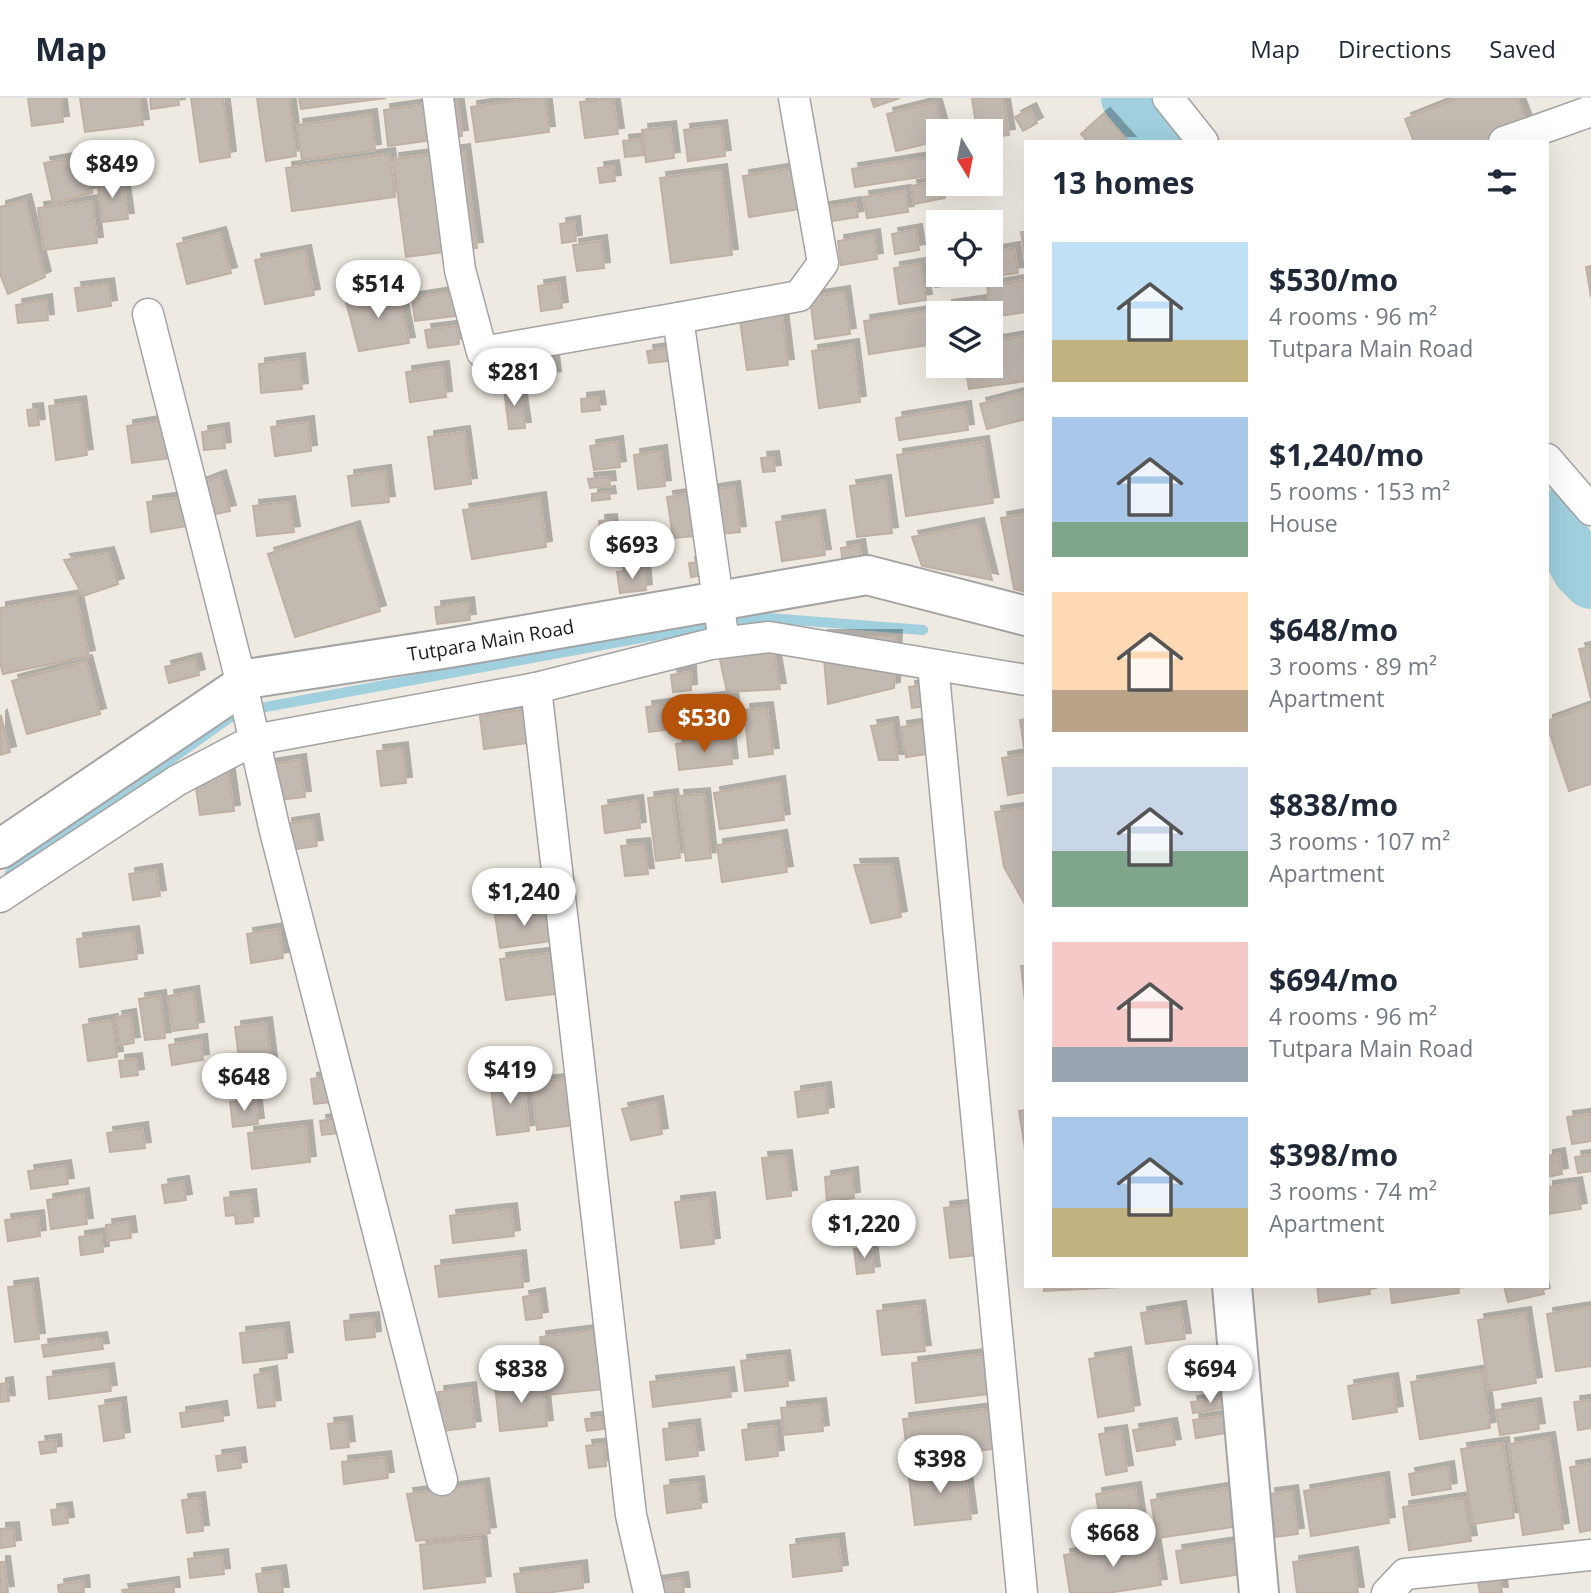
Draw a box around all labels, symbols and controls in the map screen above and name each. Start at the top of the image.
text: Map [35,26,107,71]
text: Map [1250,32,1300,65]
text: Directions [1338,32,1451,65]
text: Saved [1489,32,1556,65]
north arrow [926,119,1003,196]
map controls [926,119,1003,378]
pin: $849 [71,140,153,200]
text: $849 [86,147,138,179]
text: 13 homes [1052,162,1195,203]
icon: filters [1483,163,1521,201]
button: locate [926,210,1003,287]
text: $530/mo [1269,259,1398,300]
pin: $514 [337,260,419,320]
text: $514 [352,267,404,299]
icon: home [1108,270,1192,354]
text: 4 rooms · 96 m² [1269,300,1437,332]
button: layers [926,301,1003,378]
text: Tutpara Main Road [1269,332,1473,364]
pin: $281 [473,348,555,408]
text: $281 [488,355,540,387]
text: $1,240/mo [1269,434,1424,475]
icon: home [1108,445,1192,529]
text: 5 rooms · 153 m² [1269,475,1450,507]
text: House [1269,507,1338,539]
pin: $693 [591,522,673,581]
text: $693 [606,528,658,560]
text: $648/mo [1269,609,1398,650]
street label: Tutpara Main Road [405,613,576,667]
icon: home [1108,620,1192,704]
text: 3 rooms · 89 m² [1269,650,1437,682]
text: Apartment [1269,682,1385,714]
pin: $530 [663,694,745,754]
text: $530 [678,701,730,733]
text: $838/mo [1269,784,1398,825]
icon: home [1108,795,1192,879]
text: 3 rooms · 107 m² [1269,825,1450,857]
text: Apartment [1269,857,1385,889]
pin: $1,240 [467,868,581,928]
text: $1,240 [488,875,560,907]
text: $694/mo [1269,959,1398,1000]
icon: home [1108,970,1192,1054]
text: 4 rooms · 96 m² [1269,1000,1437,1032]
text: Tutpara Main Road [1269,1032,1473,1064]
pin: $419 [469,1046,551,1106]
text: $419 [484,1053,536,1085]
pin: $648 [203,1054,285,1113]
text: $648 [218,1060,270,1092]
text: $398/mo [1269,1134,1398,1175]
icon: home [1108,1145,1192,1229]
text: 3 rooms · 74 m² [1269,1175,1437,1207]
pin: $1,220 [807,1200,921,1260]
text: $1,220 [828,1207,900,1239]
text: Apartment [1269,1207,1385,1239]
pin: $838 [480,1346,562,1405]
pin: $694 [1169,1346,1251,1405]
text: $838 [495,1352,547,1384]
text: $694 [1184,1352,1236,1384]
pin: $398 [899,1436,981,1495]
text: $398 [914,1442,966,1474]
pin: $668 [1072,1510,1154,1569]
text: $668 [1087,1516,1139,1548]

